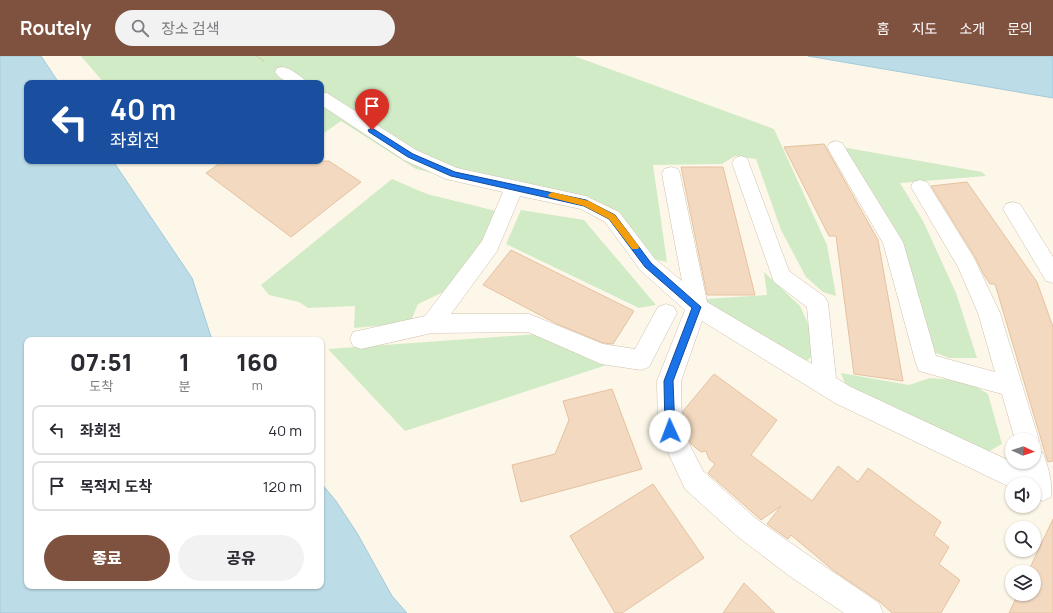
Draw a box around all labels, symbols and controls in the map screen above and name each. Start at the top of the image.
search box [115,10,395,46]
text: Routely [20,15,91,41]
icon: search [129,17,151,39]
text: 장소 검색 [161,18,219,39]
text: 홈 [877,19,890,38]
text: 지도 [912,19,937,38]
text: 소개 [959,19,985,38]
text: 문의 [1007,19,1033,38]
pin [355,89,389,130]
text: 40 m [110,90,176,128]
icon: arrive [361,95,383,117]
icon: left [44,96,96,148]
text: 좌회전 [110,128,160,152]
text: 07:51 [70,345,133,378]
text: 1 [179,345,190,378]
text: 160 [236,345,278,378]
text: m [252,376,263,394]
text: 도착 [89,377,113,395]
text: 분 [178,377,190,395]
position arrow [649,410,691,452]
icon: left [46,419,68,441]
text: 좌회전 [80,420,121,441]
text: 40 m [268,420,302,441]
north arrow [1005,433,1041,469]
map controls [1005,433,1041,601]
icon: arrive [46,475,68,497]
text: 목적지 도착 [80,476,152,497]
text: 120 m [263,476,302,497]
button: sound [1005,477,1041,513]
button: search [1005,521,1041,557]
button: 종료 [44,535,170,581]
button: 공유 [178,535,304,581]
button: layers [1005,565,1041,601]

